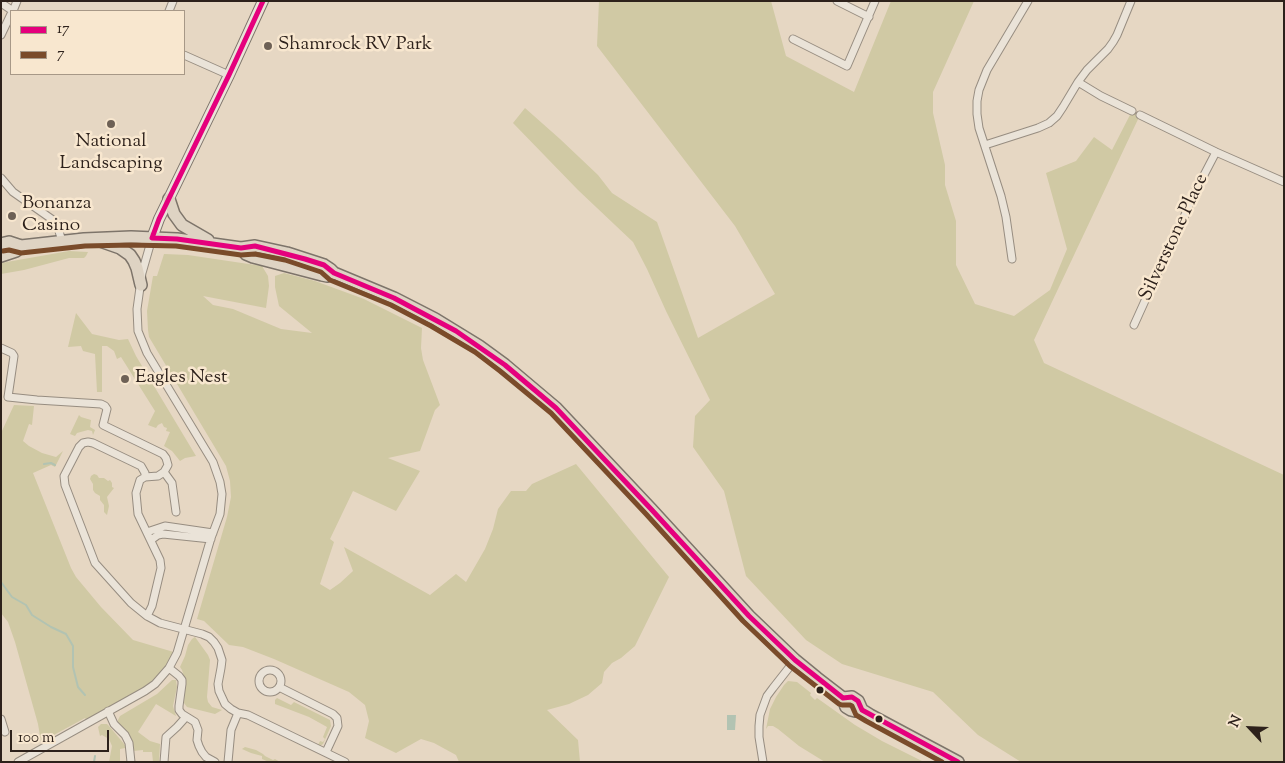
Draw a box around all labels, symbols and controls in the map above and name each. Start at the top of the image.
legend [10,10,185,75]
text: 17 [57,19,70,40]
place label: Shamrock RV Park [278,35,432,57]
marker: Shamrock RV Park [262,40,274,52]
text: 7 [57,44,65,65]
marker: National Landscaping [105,118,117,130]
place label: National Landscaping [60,132,162,176]
street label: Silverstone Place [1136,171,1214,305]
place label: Bonanza Casino [22,194,92,238]
marker: Bonanza Casino [6,210,18,222]
place label: Eagles Nest [135,368,227,390]
marker: Eagles Nest [119,373,131,385]
unlabelled marker [815,685,825,695]
north arrow [1225,703,1275,753]
text: N [1225,712,1248,731]
unlabelled marker [874,714,884,724]
scale bar [12,720,111,752]
text: 100 m [18,728,54,749]

